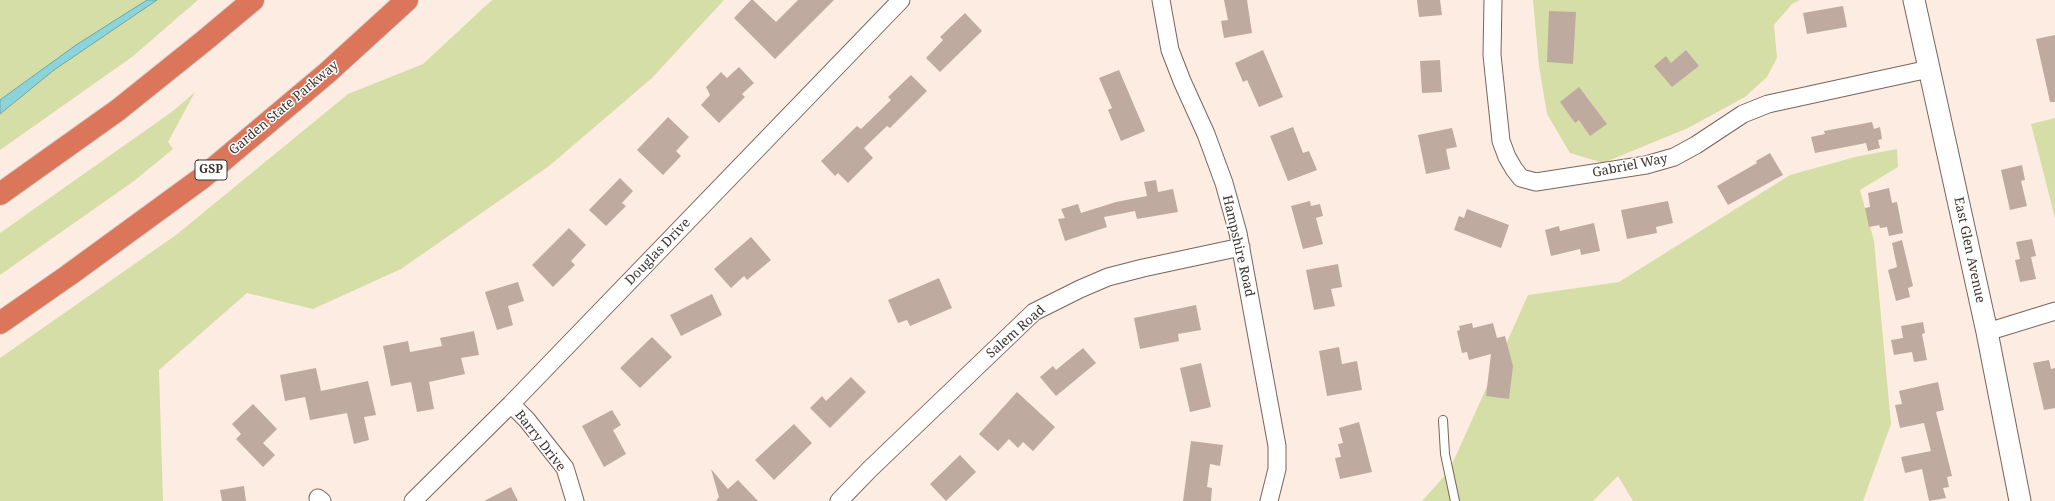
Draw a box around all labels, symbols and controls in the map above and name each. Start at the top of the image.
street label: Garden State Parkway [226,58,342,158]
street label: Gabriel Way [1591,151,1669,181]
road number: GSP [195,160,227,180]
street label: Hampshire Road [1219,194,1257,298]
street label: East Glen Avenue [1950,196,1988,304]
street label: Douglas Drive [622,215,694,289]
street label: Salem Road [984,302,1048,362]
street label: Barry Drive [511,407,569,475]

